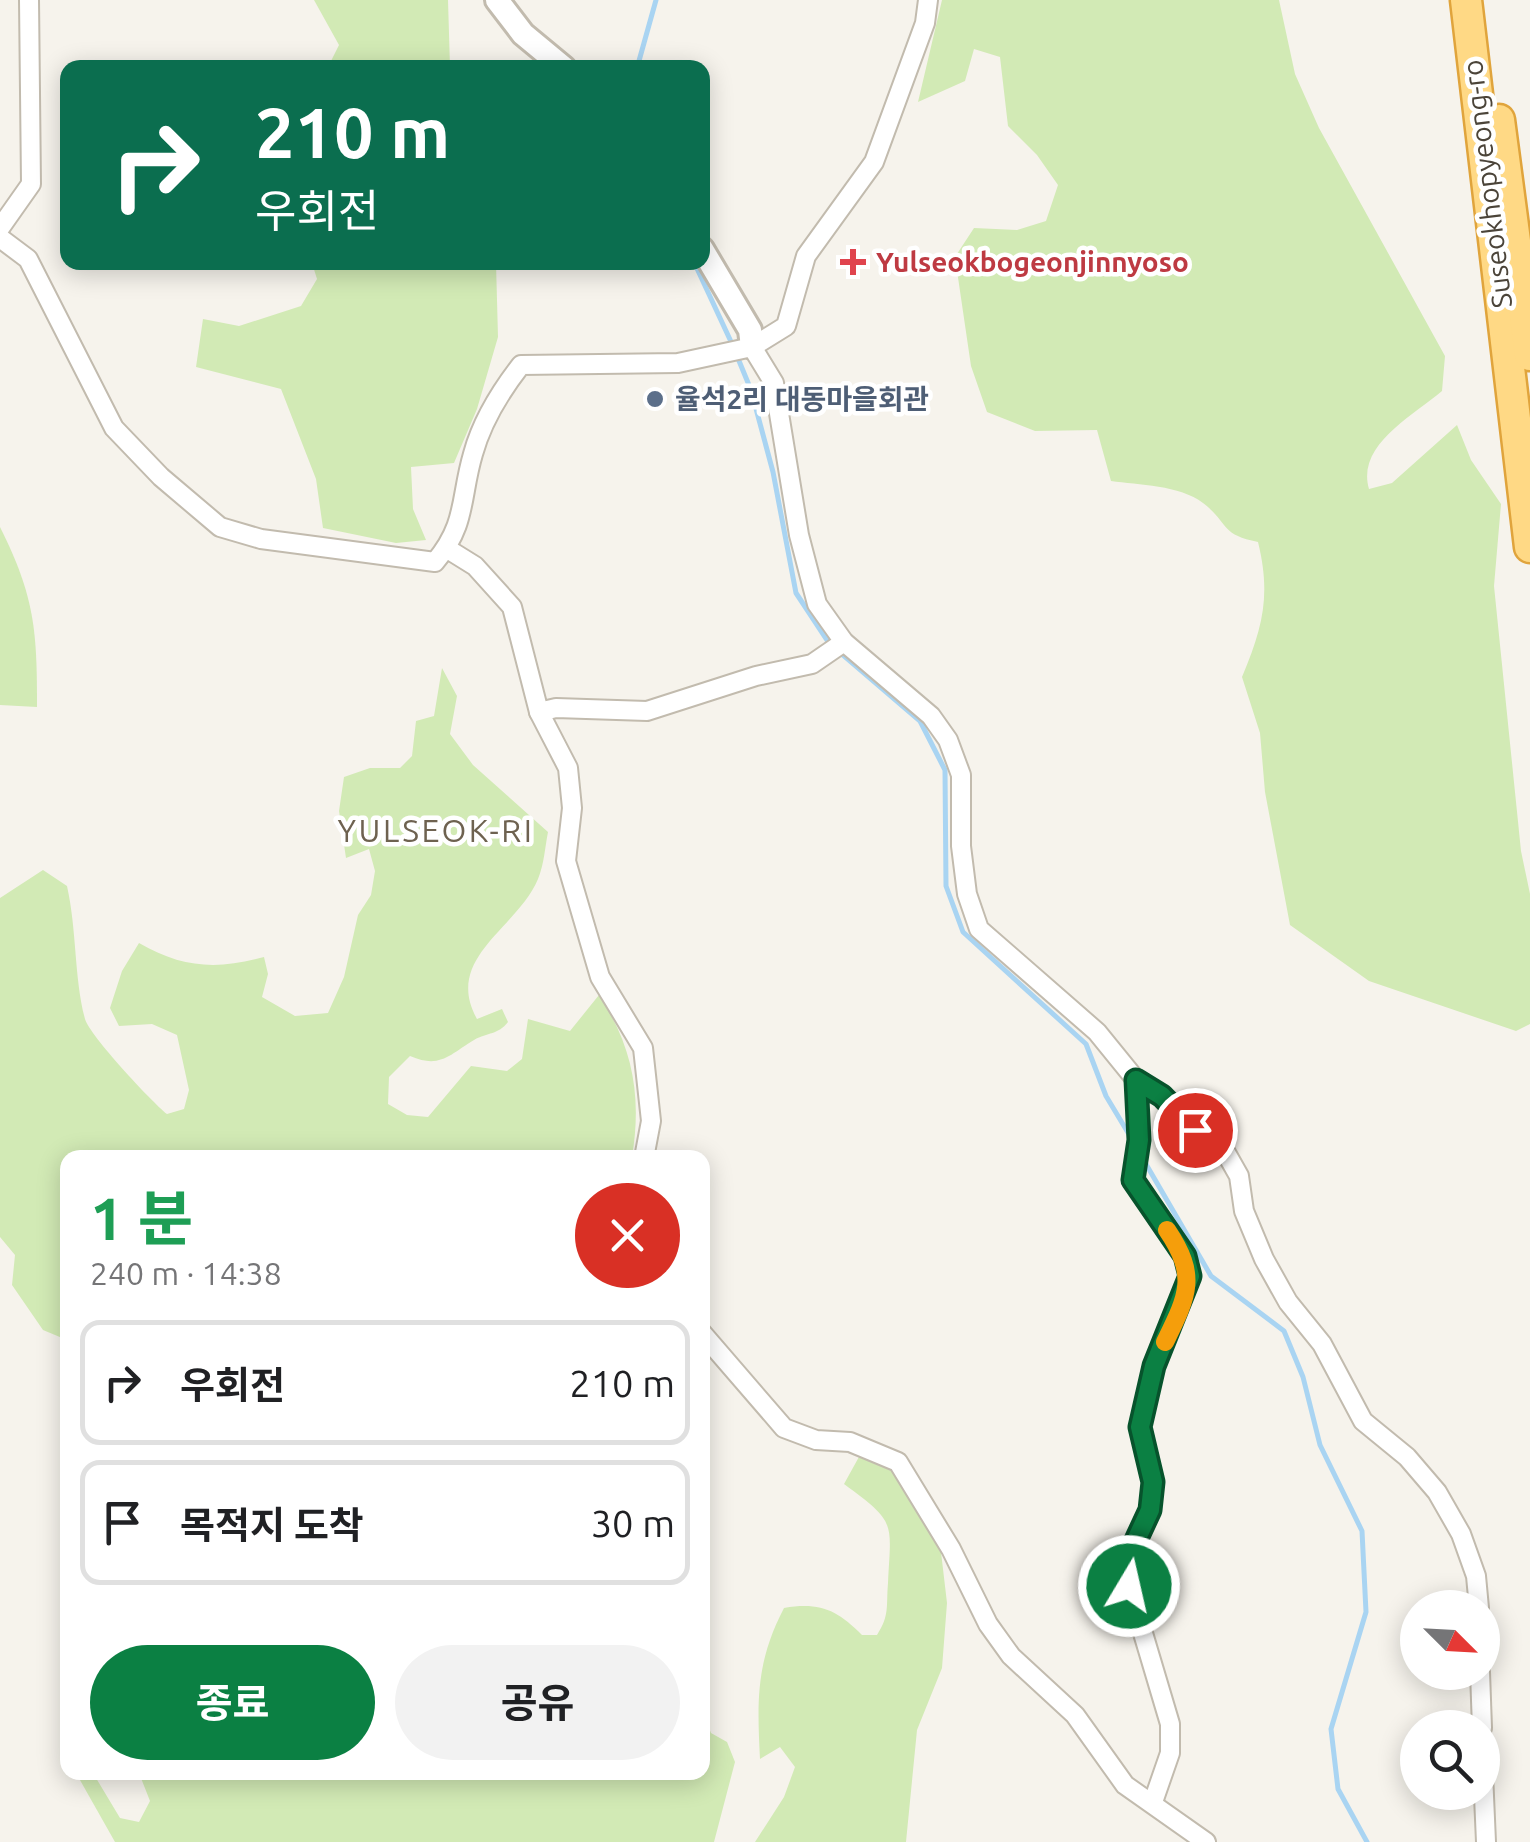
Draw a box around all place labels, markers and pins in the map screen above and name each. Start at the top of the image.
place label: Yulseokbogeonjinnyoso [876,246,1189,277]
marker: Yulseokbogeonjinnyoso [840,249,866,275]
place label: 율석2리 대동마을회관 [675,383,929,414]
marker: 율석2리 대동마을회관 [644,388,666,410]
pin [1153,1088,1238,1173]

